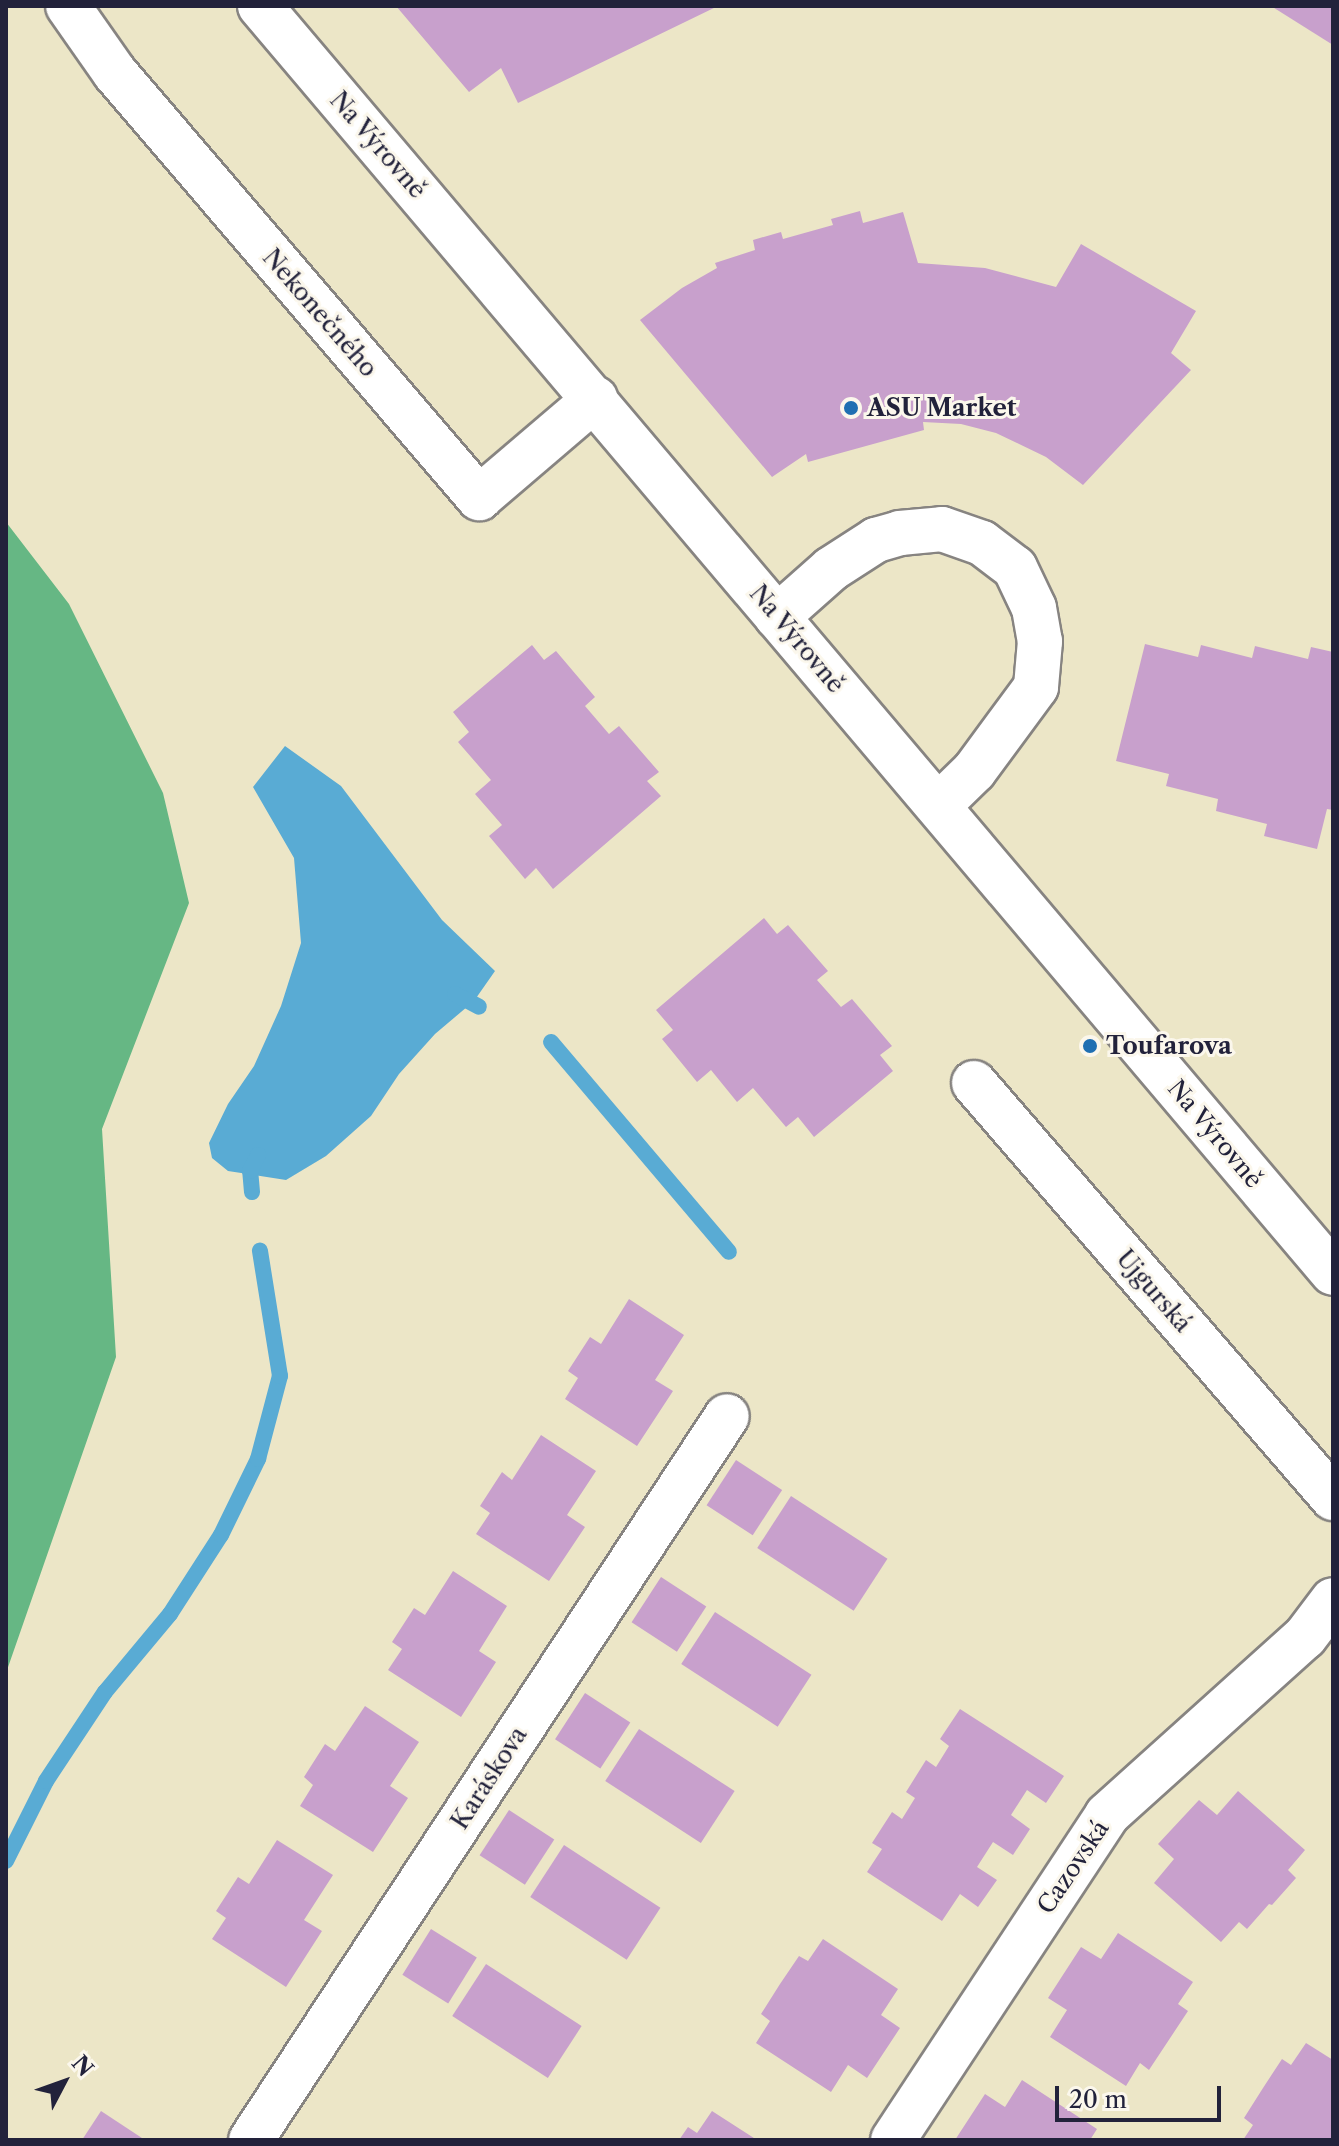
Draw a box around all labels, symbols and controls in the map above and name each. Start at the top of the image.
street label: Na Výrovně [324,85,432,205]
street label: Nekonečného [257,243,383,383]
place label: ASU Market [867,394,1016,422]
marker: ASU Market [842,399,860,417]
street label: Na Výrovně [743,579,851,699]
place label: Toufarova [1106,1032,1232,1060]
marker: Toufarova [1081,1037,1099,1055]
street label: Na Výrovně [1161,1074,1269,1194]
street label: Ujgurská [1111,1244,1197,1338]
street label: Karáskova [445,1721,533,1835]
street label: Cazovská [1031,1815,1115,1919]
north arrow [24,2042,104,2122]
text: N [66,2050,99,2082]
scale bar [1059,2070,1225,2120]
text: 20 m [1069,2085,1127,2114]

